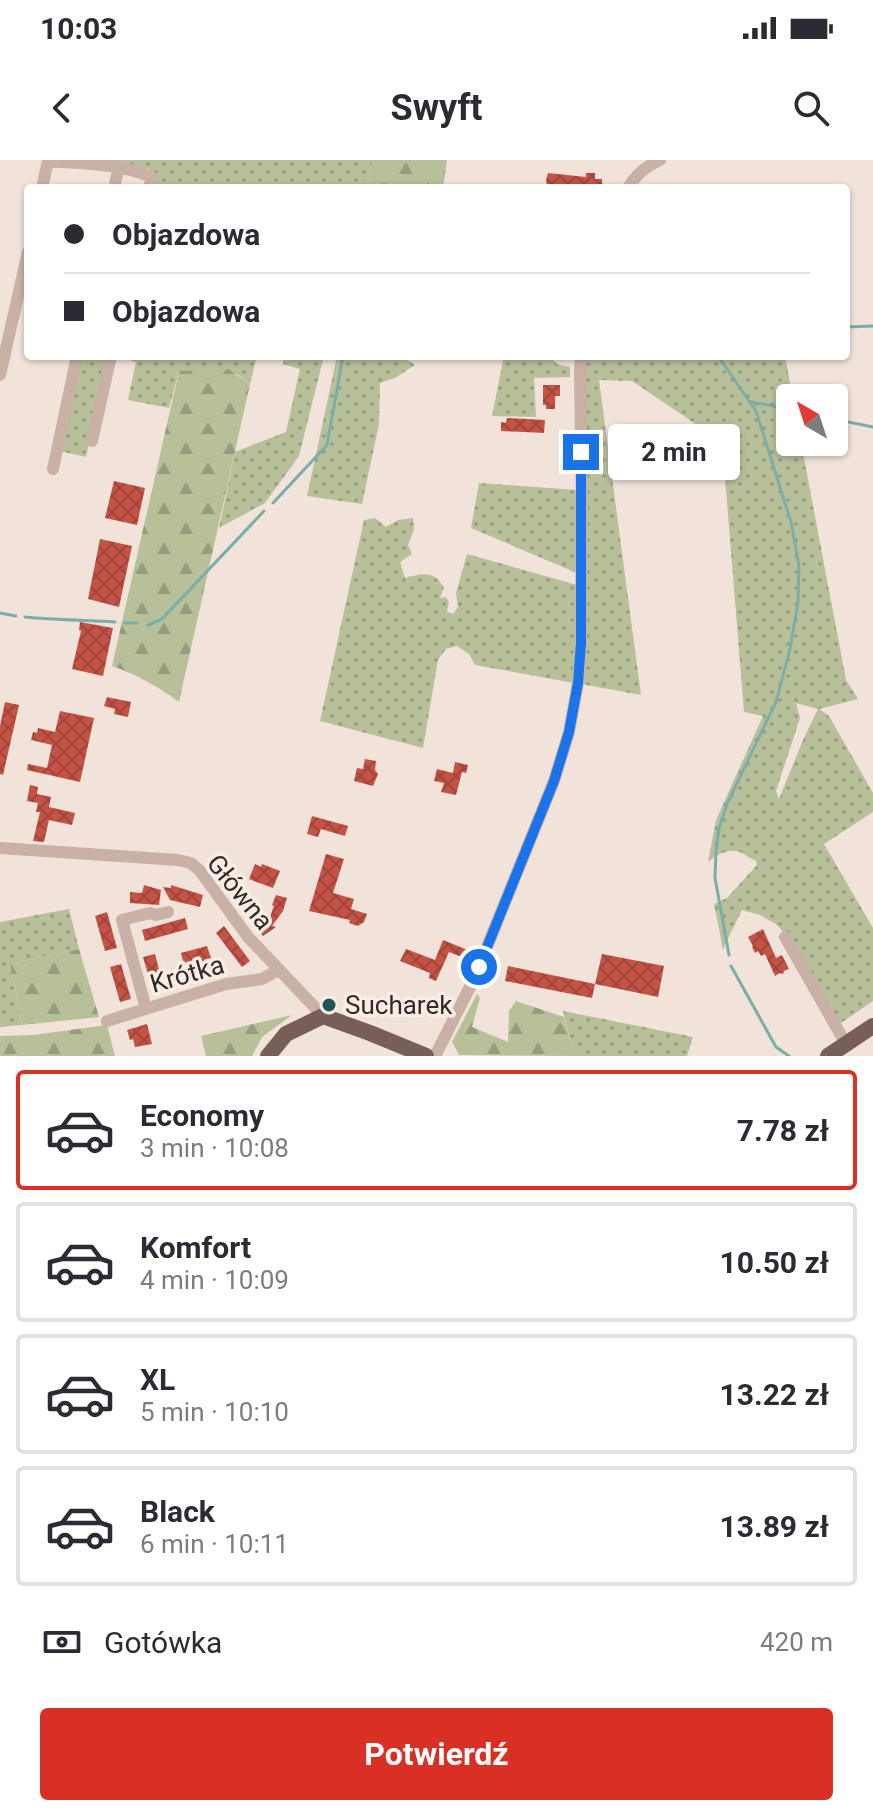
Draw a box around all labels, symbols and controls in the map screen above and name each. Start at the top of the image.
text: 10:03 [40,11,117,46]
icon: back [40,86,84,130]
icon: search [789,86,833,130]
text: Swyft [390,87,483,129]
text: Objazdowa [112,217,260,252]
text: Objazdowa [112,294,260,329]
north arrow [776,384,848,456]
map controls [776,384,848,456]
callout: 2 min [609,424,741,480]
route end [563,434,599,470]
text: 2 min [641,437,707,467]
street label: Główna [201,849,279,935]
street label: Krótka [147,949,227,999]
route start [461,949,497,985]
place label: Sucharek [345,990,453,1020]
marker: Sucharek [320,996,338,1014]
icon: car [44,1094,116,1166]
text: Economy [140,1098,264,1133]
text: 7.78 zł [737,1113,829,1148]
text: 3 min · 10:08 [140,1133,289,1163]
icon: car [44,1226,116,1298]
text: Komfort [140,1230,251,1265]
text: 10.50 zł [720,1245,829,1280]
text: 4 min · 10:09 [140,1265,289,1295]
icon: car [44,1358,116,1430]
text: XL [140,1362,175,1397]
text: 13.22 zł [720,1377,829,1412]
text: 5 min · 10:10 [140,1397,289,1427]
icon: car [44,1490,116,1562]
text: Black [140,1494,215,1529]
text: 13.89 zł [720,1509,829,1544]
text: 6 min · 10:11 [140,1529,289,1559]
icon: cash [40,1620,84,1664]
text: Gotówka [104,1625,222,1660]
text: 420 m [760,1627,833,1657]
button: Potwierdź [40,1708,833,1800]

